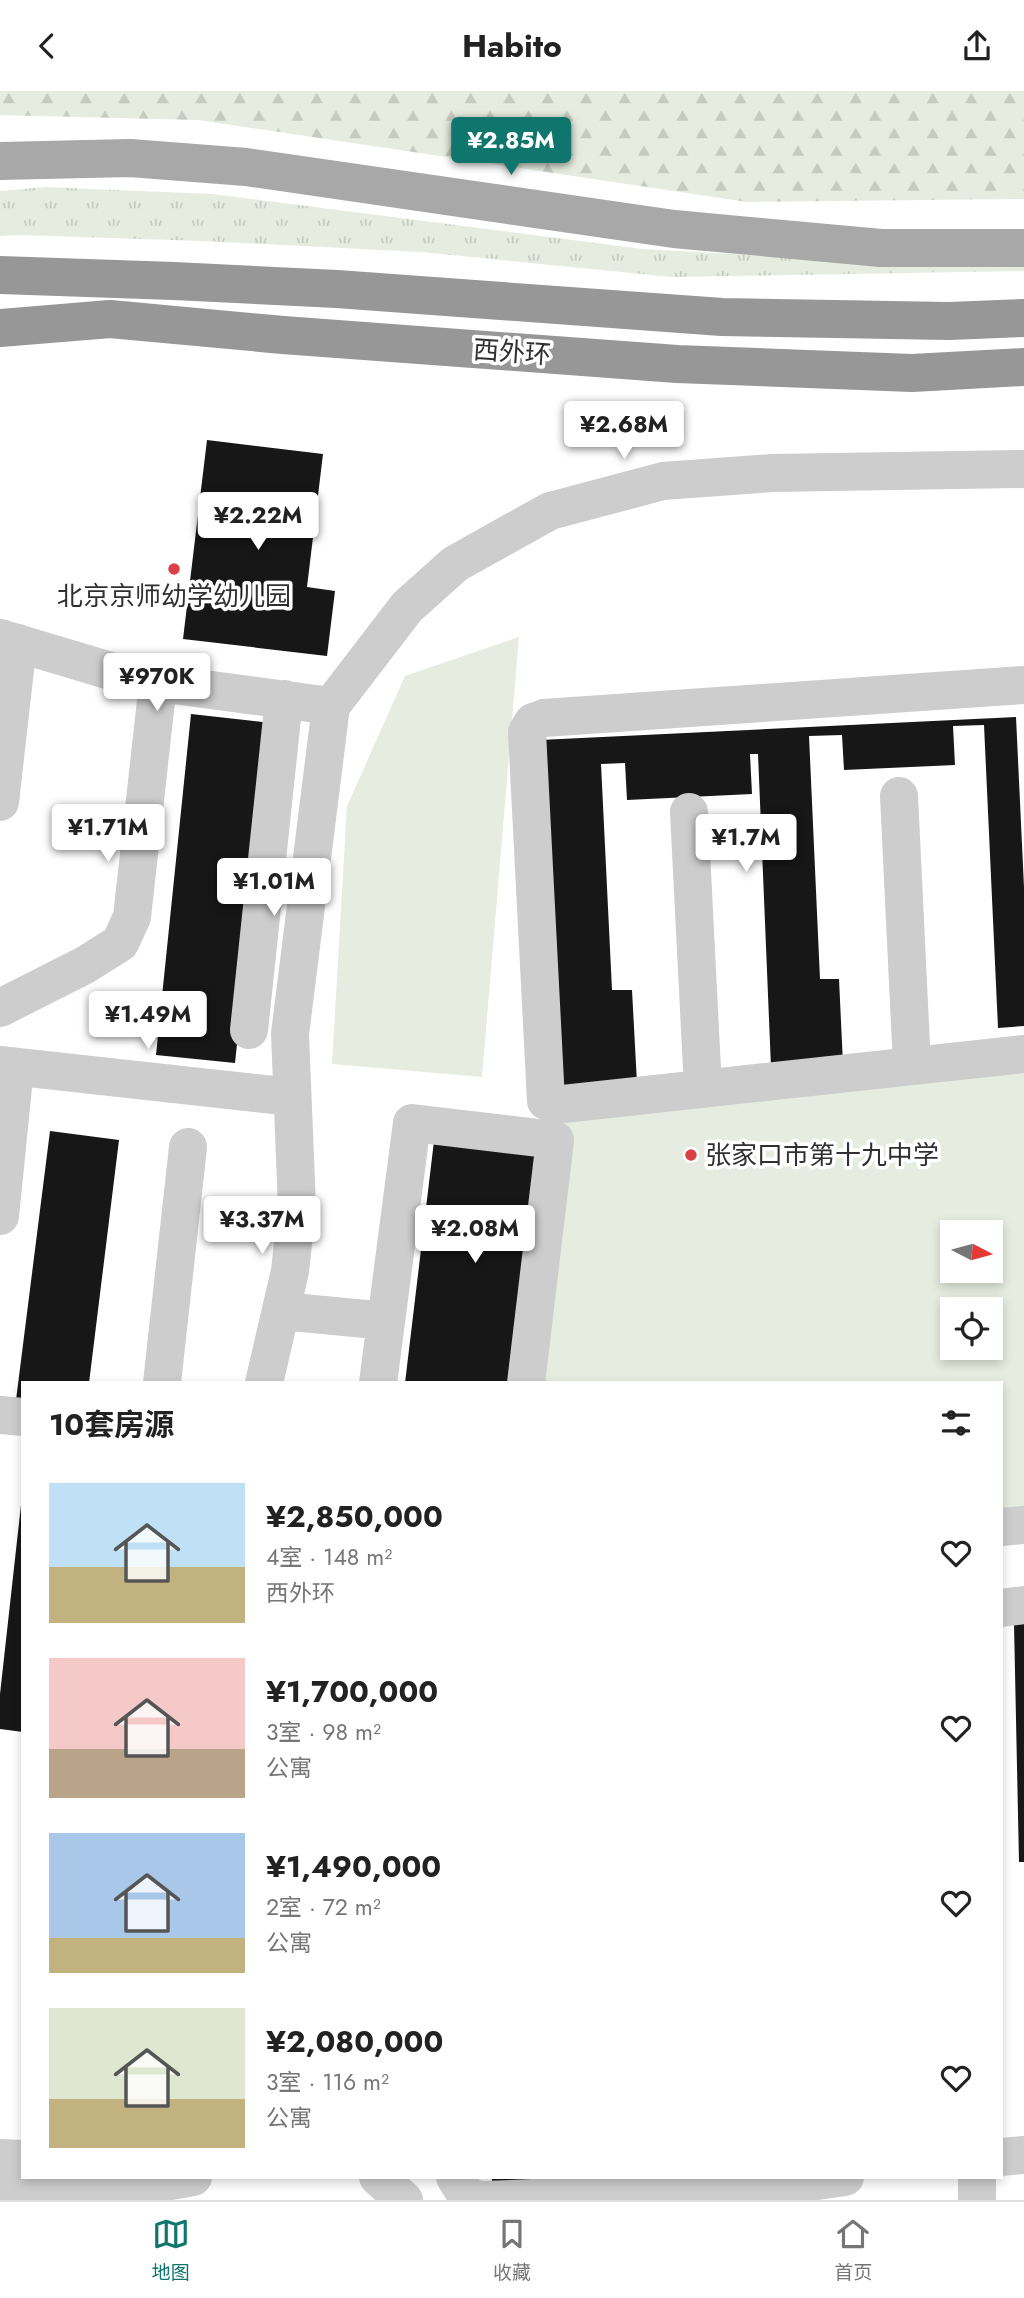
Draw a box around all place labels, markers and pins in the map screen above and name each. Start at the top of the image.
pin: ¥2.85M [454,118,568,177]
pin: ¥2.68M [567,401,681,461]
pin: ¥2.22M [201,493,315,552]
marker: 北京京师幼学幼儿园 [166,561,182,577]
place label: 北京京师幼学幼儿园 [57,577,291,615]
pin: ¥970K [108,653,206,713]
pin: ¥1.71M [51,805,165,864]
pin: ¥1.7M [697,815,795,874]
pin: ¥1.01M [217,859,331,918]
pin: ¥1.49M [91,991,205,1051]
place label: 张家口市第十九中学 [705,1136,939,1174]
marker: 张家口市第十九中学 [683,1147,699,1163]
pin: ¥3.37M [205,1197,319,1256]
pin: ¥2.08M [418,1205,532,1265]

